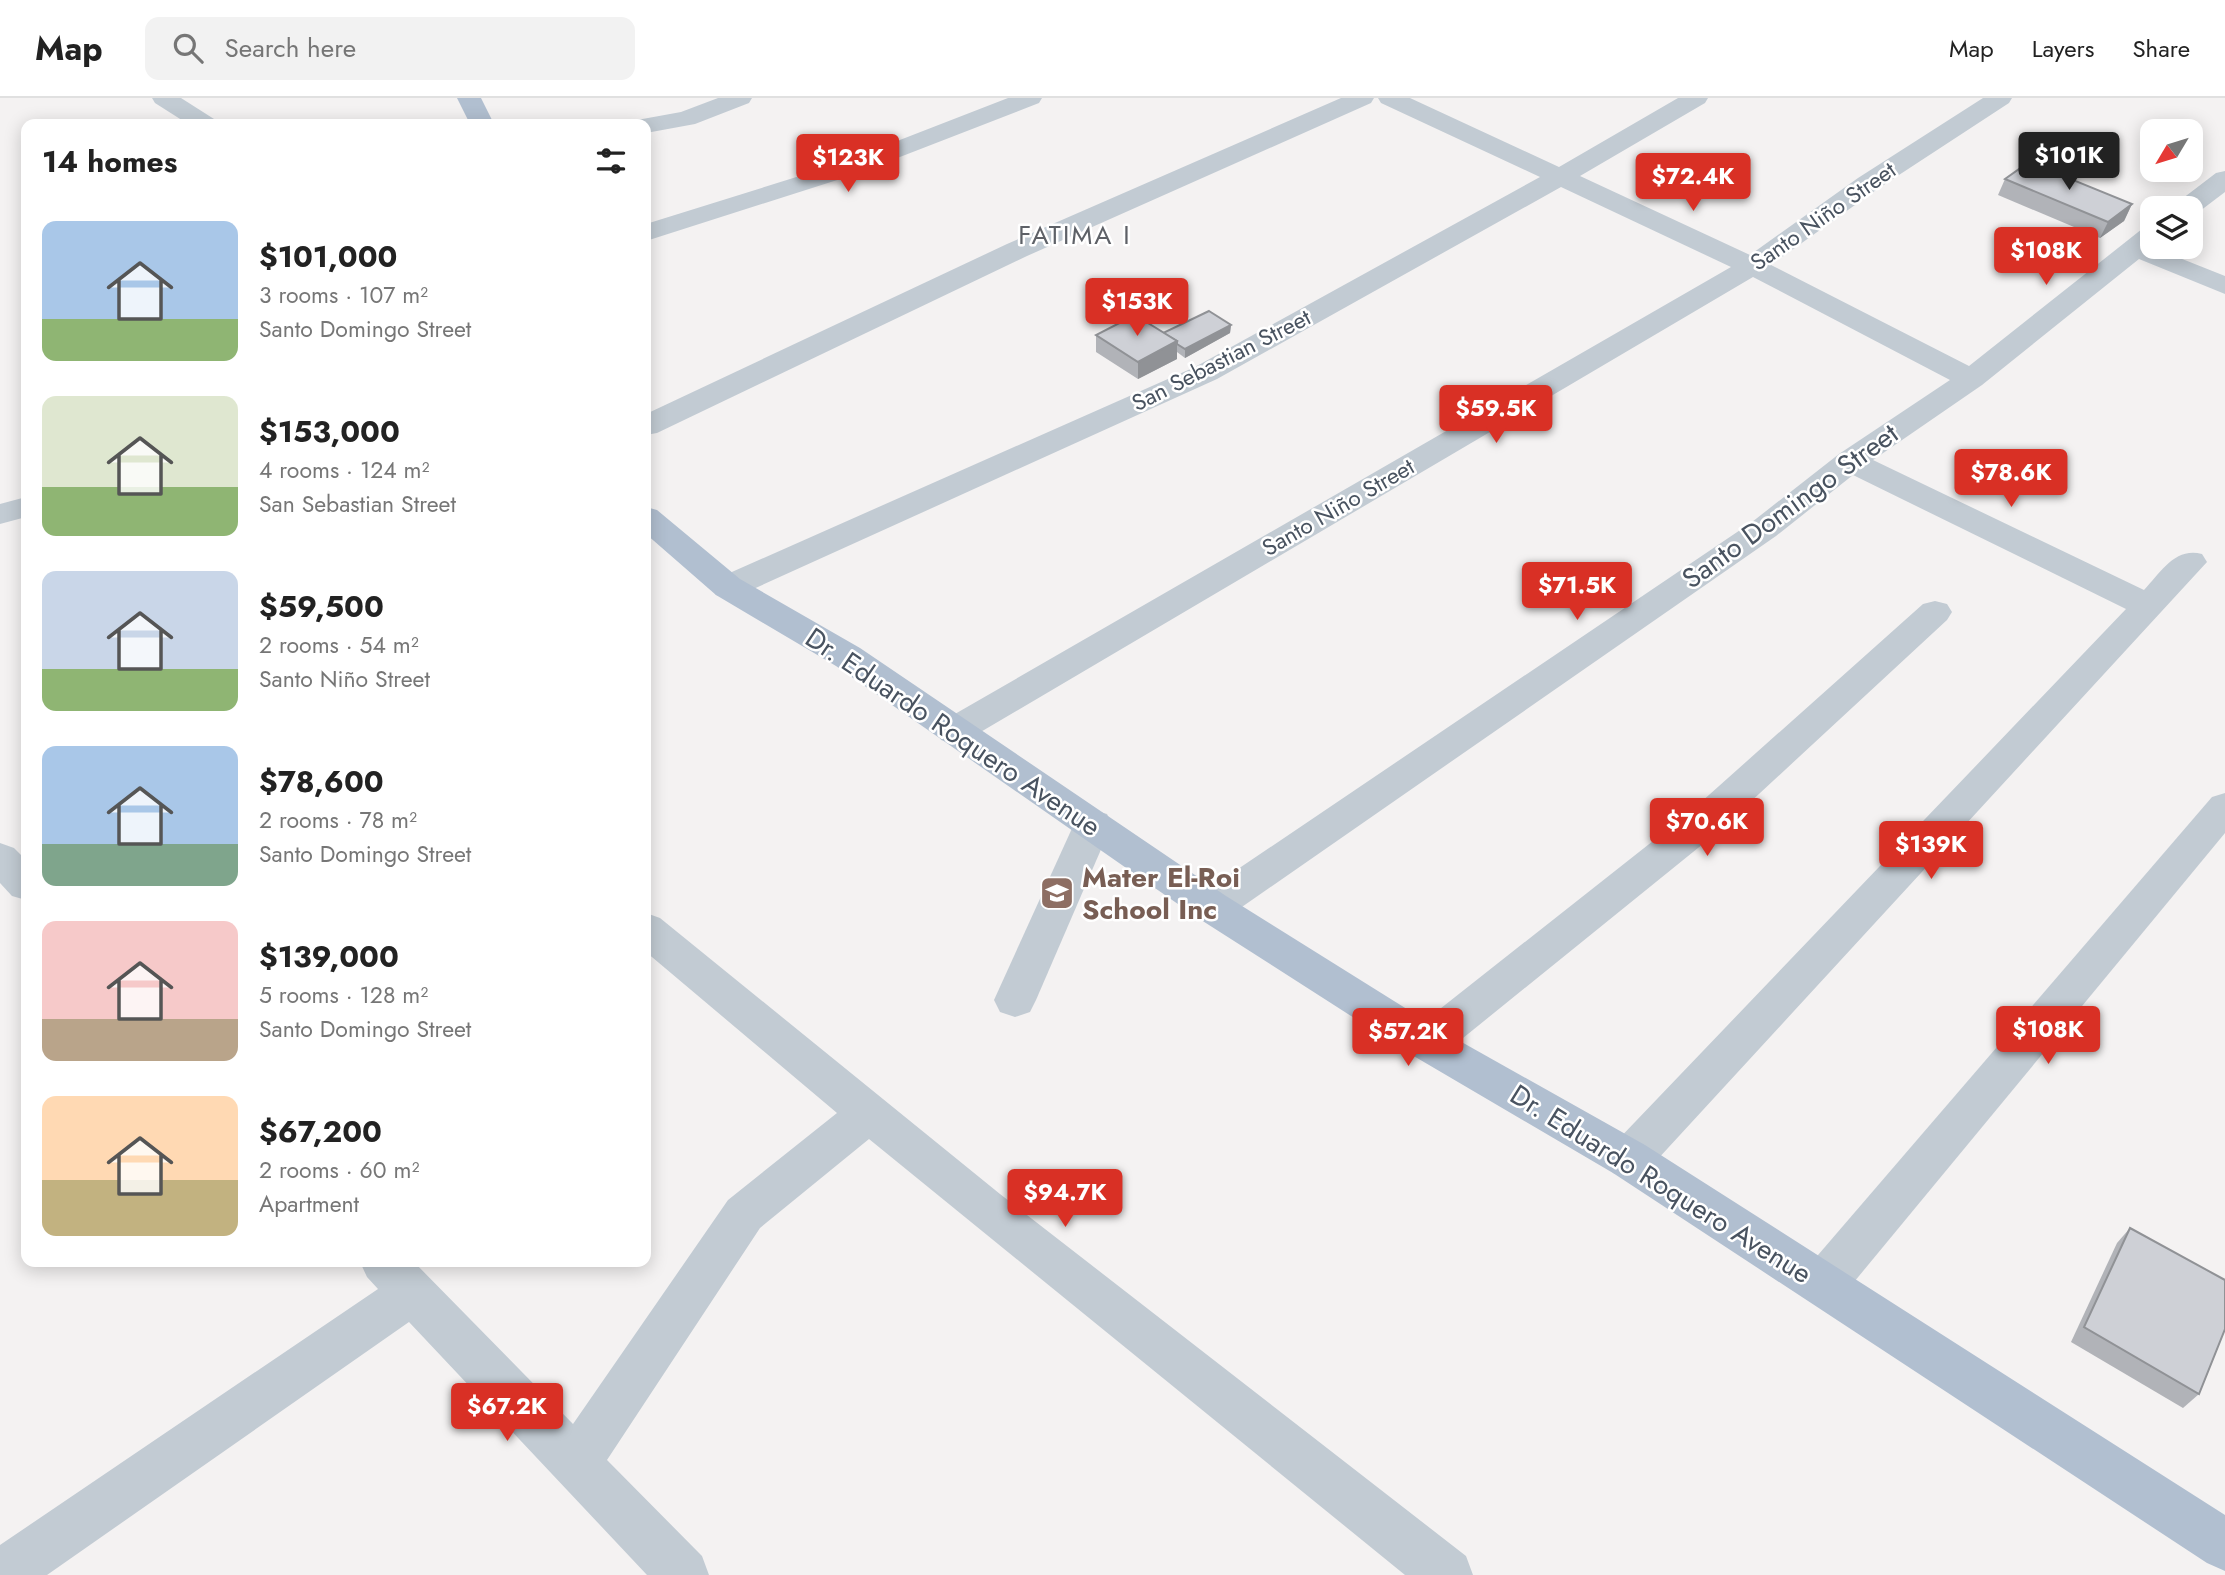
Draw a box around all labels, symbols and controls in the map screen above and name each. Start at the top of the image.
search box [145,17,635,80]
text: Map [35,25,103,72]
icon: search [169,29,207,67]
text: Search here [225,29,356,67]
text: Map [1949,31,1994,66]
text: Layers [2032,31,2094,66]
text: Share [2132,31,2190,66]
north arrow [2140,119,2203,182]
map controls [2140,119,2203,259]
pin: $101K [2020,132,2118,192]
pin: $123K [799,134,897,194]
text: $101K [2034,138,2104,172]
text: 14 homes [42,140,177,183]
text: $123K [812,140,884,174]
icon: filters [592,142,630,180]
pin: $72.4K [1636,153,1750,213]
street label: Santo Niño Street [1743,153,1903,279]
text: $72.4K [1652,159,1734,193]
button: layers [2140,196,2203,259]
district label: FATIMA I [1018,216,1132,254]
pin: $108K [1997,228,2095,287]
text: $108K [2010,233,2082,267]
text: $101,000 [259,235,397,278]
icon: home [98,249,182,333]
text: 3 rooms · 107 m² [259,278,428,312]
pin: $153K [1088,278,1186,338]
text: $153K [1101,284,1173,318]
street label: San Sebastian Street [1126,300,1317,420]
text: Santo Domingo Street [259,312,471,346]
pin: $59.5K [1439,386,1553,445]
text: $59.5K [1455,391,1537,425]
text: $153,000 [259,410,400,453]
street label: Santo Domingo Street [1673,413,1907,599]
icon: home [98,424,182,508]
street label: Santo Niño Street [1255,449,1421,564]
pin: $78.6K [1954,450,2068,509]
text: 4 rooms · 124 m² [259,453,430,487]
text: $78.6K [1970,455,2052,489]
text: San Sebastian Street [259,487,456,521]
pin: $71.5K [1520,562,1634,622]
text: $71.5K [1538,568,1616,602]
text: $59,500 [259,585,384,628]
icon: home [98,599,182,683]
street label: Dr. Eduardo Roquero Avenue [797,618,1109,846]
text: 2 rooms · 54 m² [259,628,419,662]
text: Santo Niño Street [259,662,430,696]
text: $78,600 [259,760,384,803]
icon: home [98,774,182,858]
pin: $70.6K [1650,798,1764,858]
text: 2 rooms · 78 m² [259,803,417,837]
text: $70.6K [1666,804,1748,838]
pin: $139K [1882,822,1980,881]
text: $139K [1895,827,1967,861]
text: Santo Domingo Street [259,837,471,871]
place label: Mater El-Roi School Inc [1082,857,1240,930]
school or university icon: Mater El-Roi School Inc [1038,874,1076,912]
text: $139,000 [259,935,399,978]
icon: home [98,949,182,1033]
text: 5 rooms · 128 m² [259,978,428,1012]
pin: $108K [1999,1006,2097,1066]
pin: $57.2K [1351,1009,1465,1068]
text: Santo Domingo Street [259,1012,471,1046]
text: $108K [2012,1012,2084,1046]
text: $57.2K [1368,1014,1448,1048]
street label: Dr. Eduardo Roquero Avenue [1502,1074,1820,1294]
text: $67,200 [259,1110,382,1153]
icon: home [98,1124,182,1208]
text: 2 rooms · 60 m² [259,1153,419,1187]
pin: $94.7K [1008,1170,1122,1229]
text: $94.7K [1023,1175,1107,1209]
text: Apartment [259,1187,359,1221]
pin: $67.2K [450,1384,564,1443]
text: $67.2K [467,1389,547,1423]

